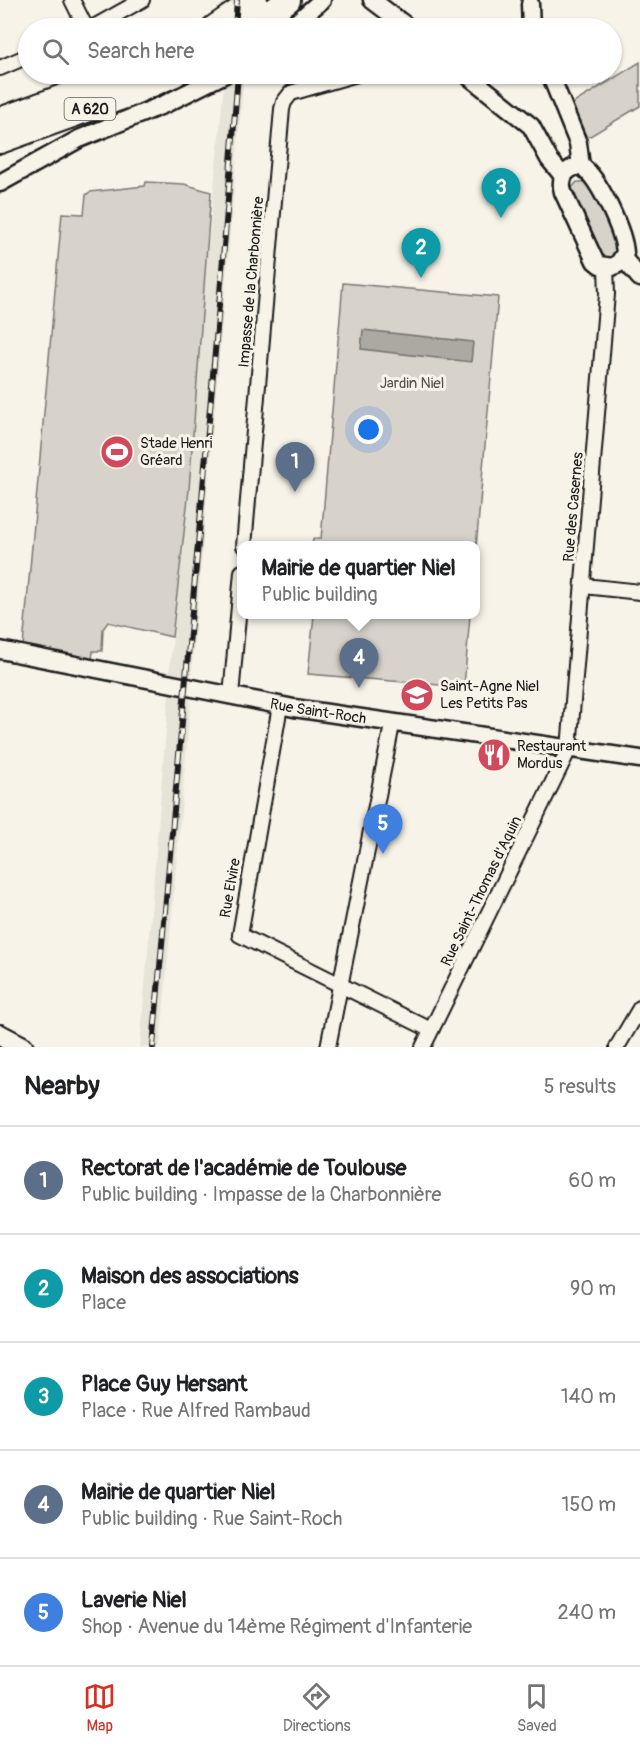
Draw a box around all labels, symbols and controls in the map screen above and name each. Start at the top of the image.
search box [18,18,622,84]
icon: search [39,35,72,68]
text: Search here [87,37,194,65]
road number: A 620 [64,98,116,120]
pin: 3 [482,168,520,218]
street label: Impasse de la Charbonnière [235,195,268,368]
pin: 2 [402,228,440,278]
park label: Jardin Niel [380,374,444,393]
your location [354,415,383,444]
sports icon: Stade Henri Gréard [99,434,135,470]
place label: Stade Henri Gréard [140,434,213,470]
pin: 1 [276,442,314,492]
street label: Rue des Casernes [559,451,588,563]
popup [237,541,480,619]
text: Mairie de quartier Niel [261,554,456,582]
text: Public building [261,582,378,607]
pin: 4 [340,638,378,688]
school or university icon: Saint-Agne Niel Les Petits Pas [399,677,435,713]
place label: Saint-Agne Niel Les Petits Pas [440,677,539,713]
street label: Rue Saint-Roch [268,694,368,729]
restaurant icon: Restaurant Mordus [476,737,512,773]
place label: Restaurant Mordus [517,737,587,773]
pin: 5 [364,804,403,854]
street label: Rue Saint-Thomas d'Aquin [437,813,526,969]
street label: Rue Elvire [216,856,245,919]
text: Nearby [24,1070,100,1102]
text: 5 results [544,1074,616,1099]
text: Rectorat de l'académie de Toulouse [81,1154,406,1182]
text: 1 [40,1168,47,1193]
text: 60 m [569,1168,616,1193]
text: Public building · Impasse de la Charbonnière [81,1182,441,1207]
text: Maison des associations [81,1262,299,1290]
text: 2 [38,1276,49,1301]
text: 90 m [570,1276,616,1301]
text: Place [81,1290,126,1315]
text: Place Guy Hersant [81,1370,247,1398]
text: 3 [38,1384,49,1409]
text: 140 m [561,1384,616,1409]
text: Place · Rue Alfred Rambaud [81,1398,311,1423]
text: Mairie de quartier Niel [81,1478,276,1506]
text: 4 [38,1492,49,1517]
text: 150 m [562,1492,616,1517]
text: Public building · Rue Saint-Roch [81,1506,342,1531]
text: Laverie Niel [81,1586,187,1614]
text: 5 [38,1600,49,1625]
text: 240 m [557,1600,616,1625]
text: Shop · Avenue du 14ème Régiment d'Infanterie [81,1614,472,1639]
tab: Map [83,1680,116,1736]
tab: Directions [283,1680,351,1736]
tab: Saved [517,1680,557,1736]

